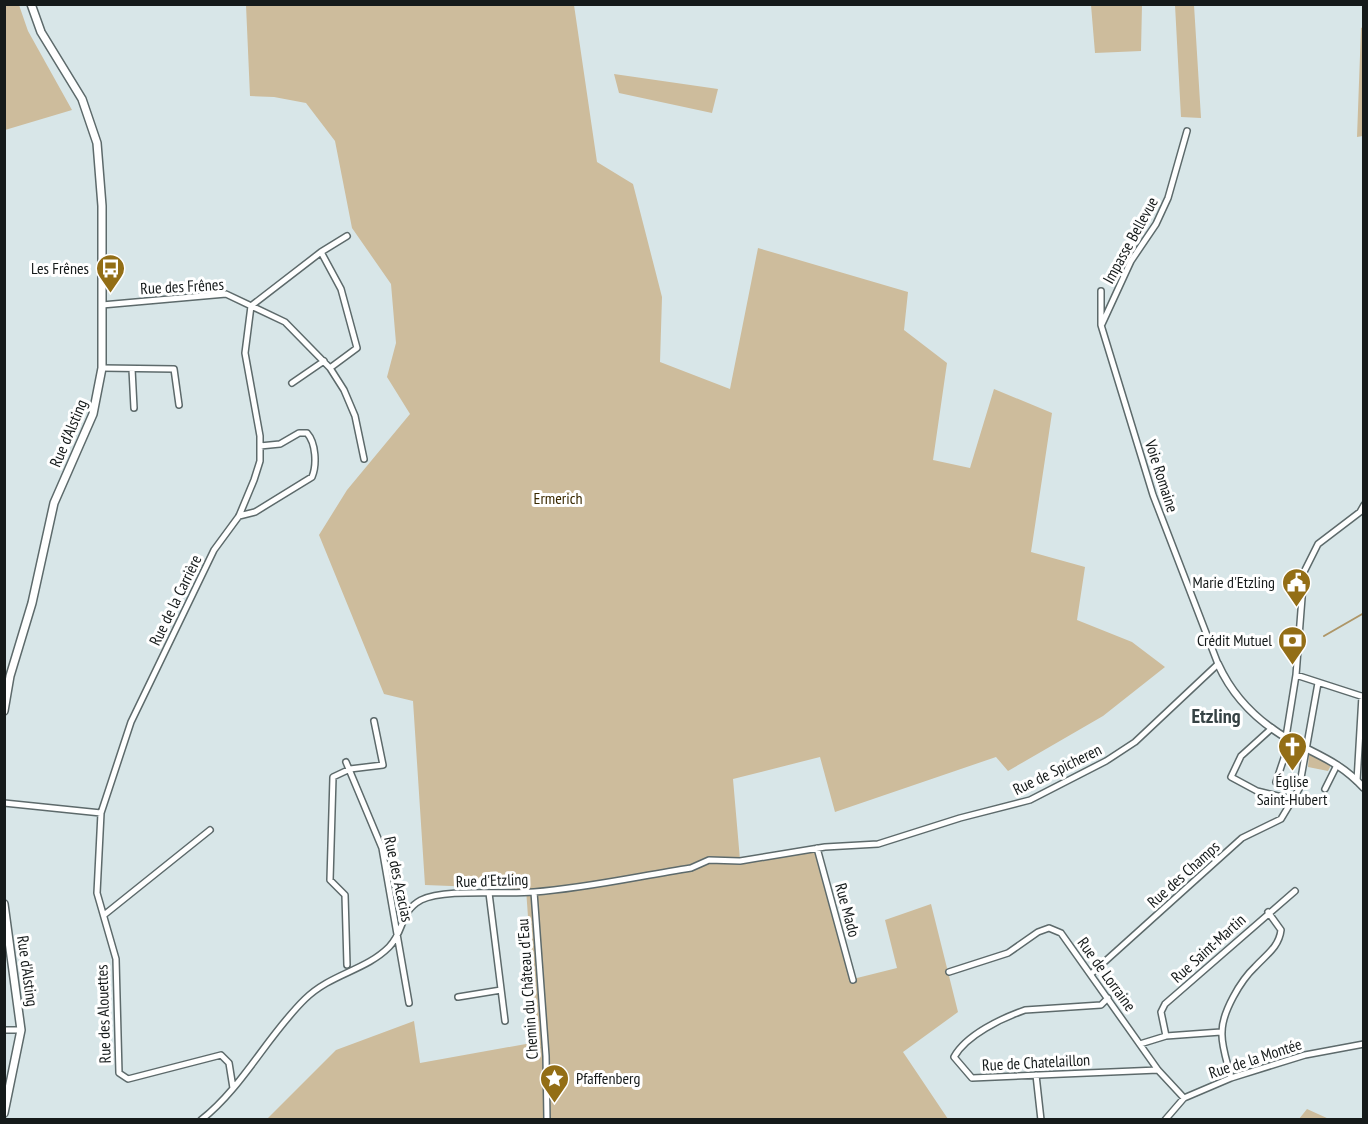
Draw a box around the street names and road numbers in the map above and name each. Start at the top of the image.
street label: Impasse Bellevue [1098,193,1162,287]
street label: Rue des Frênes [140,274,224,298]
street label: Rue d'Alsting [45,396,91,470]
street label: Voie Romaine [1141,436,1183,515]
street label: Rue de la Carrière [144,551,206,649]
street label: Rue de Spicheren [1009,739,1105,799]
street label: Rue des Acacias [380,834,418,924]
street label: Rue des Champs [1143,836,1223,912]
street label: Rue d'Etzling [455,869,529,891]
street label: Rue Mado [831,881,865,939]
street label: Rue Saint-Martin [1167,909,1249,987]
street label: Chemin du Château d'Eau [512,918,542,1060]
street label: Rue de Lorraine [1073,933,1141,1015]
street label: Rue d'Alsting [13,934,43,1008]
street label: Rue des Alouettes [91,964,115,1064]
street label: Rue de la Montée [1206,1034,1304,1082]
street label: Rue de Chatelaillon [981,1049,1091,1075]

